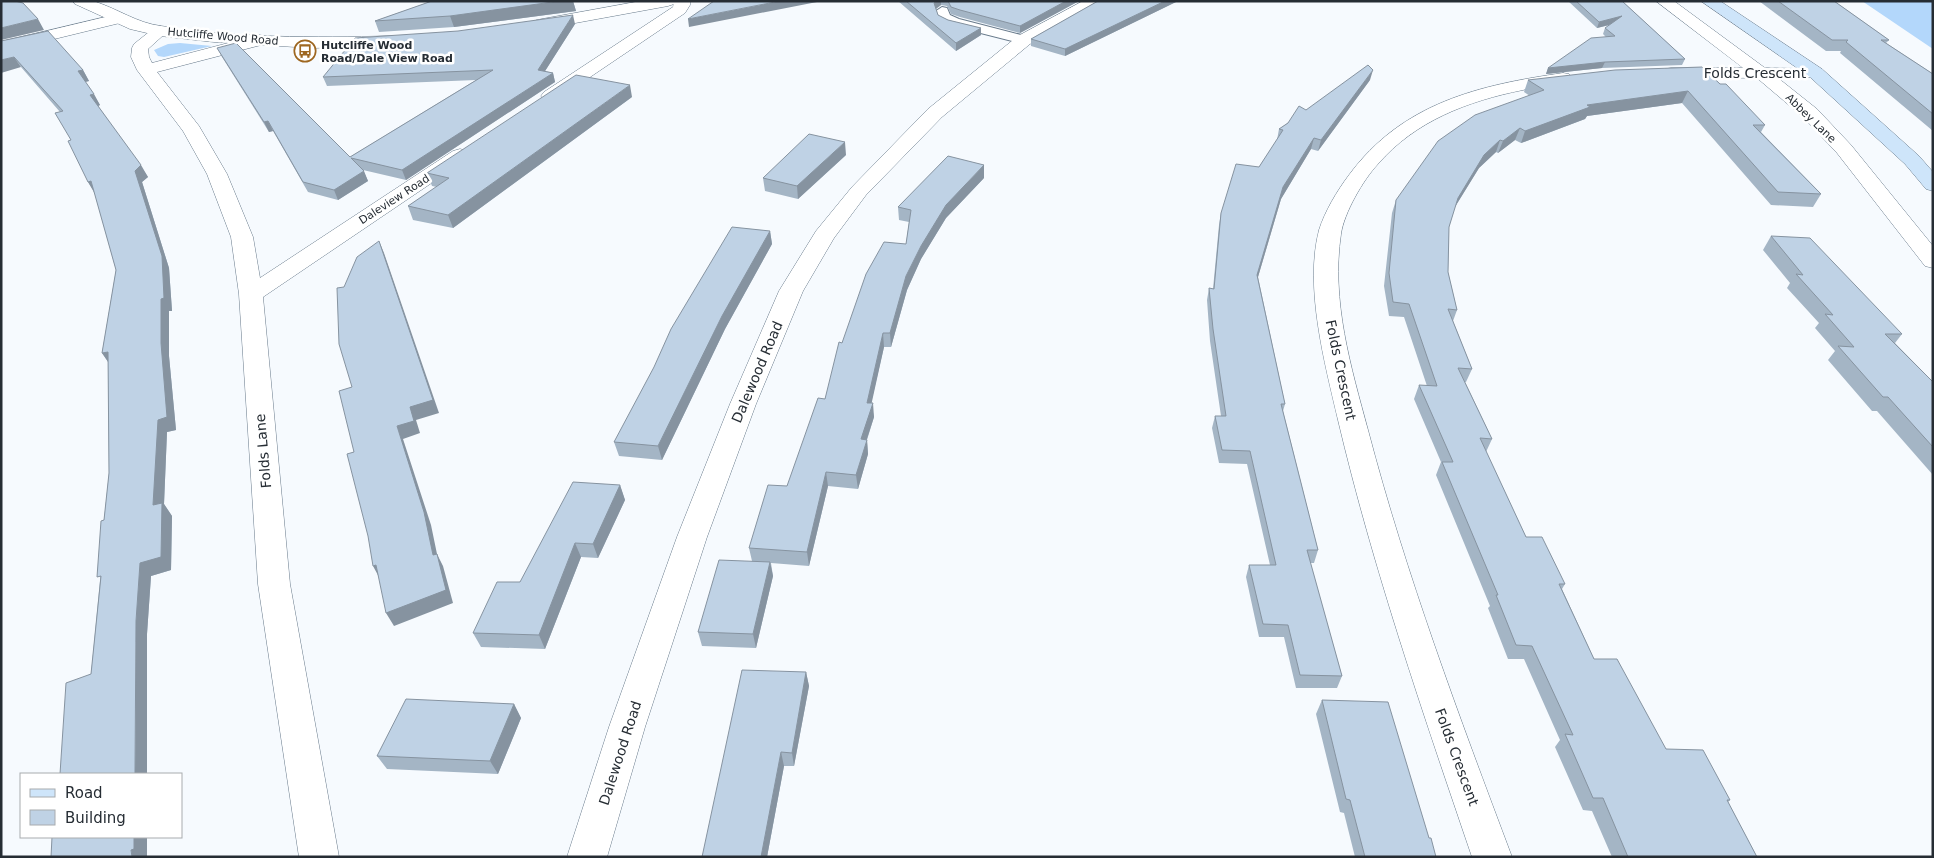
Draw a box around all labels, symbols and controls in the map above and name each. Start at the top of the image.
street label: Hutcliffe Wood Road [167,25,279,48]
bus stop icon: Hutcliffe Wood Road/Dale View Road [293,39,317,63]
place label: Hutcliffe Wood Road/Dale View Road [321,39,453,65]
street label: Folds Crescent [1704,65,1807,81]
street label: Abbey Lane [1783,91,1839,146]
street label: Daleview Road [357,172,432,227]
street label: Folds Crescent [1323,318,1360,422]
street label: Dalewood Road [728,319,786,425]
street label: Folds Lane [252,413,274,489]
street label: Dalewood Road [596,699,644,807]
street label: Folds Crescent [1432,706,1482,808]
legend [20,773,182,838]
text: Road [65,784,103,802]
text: Building [65,809,126,827]

